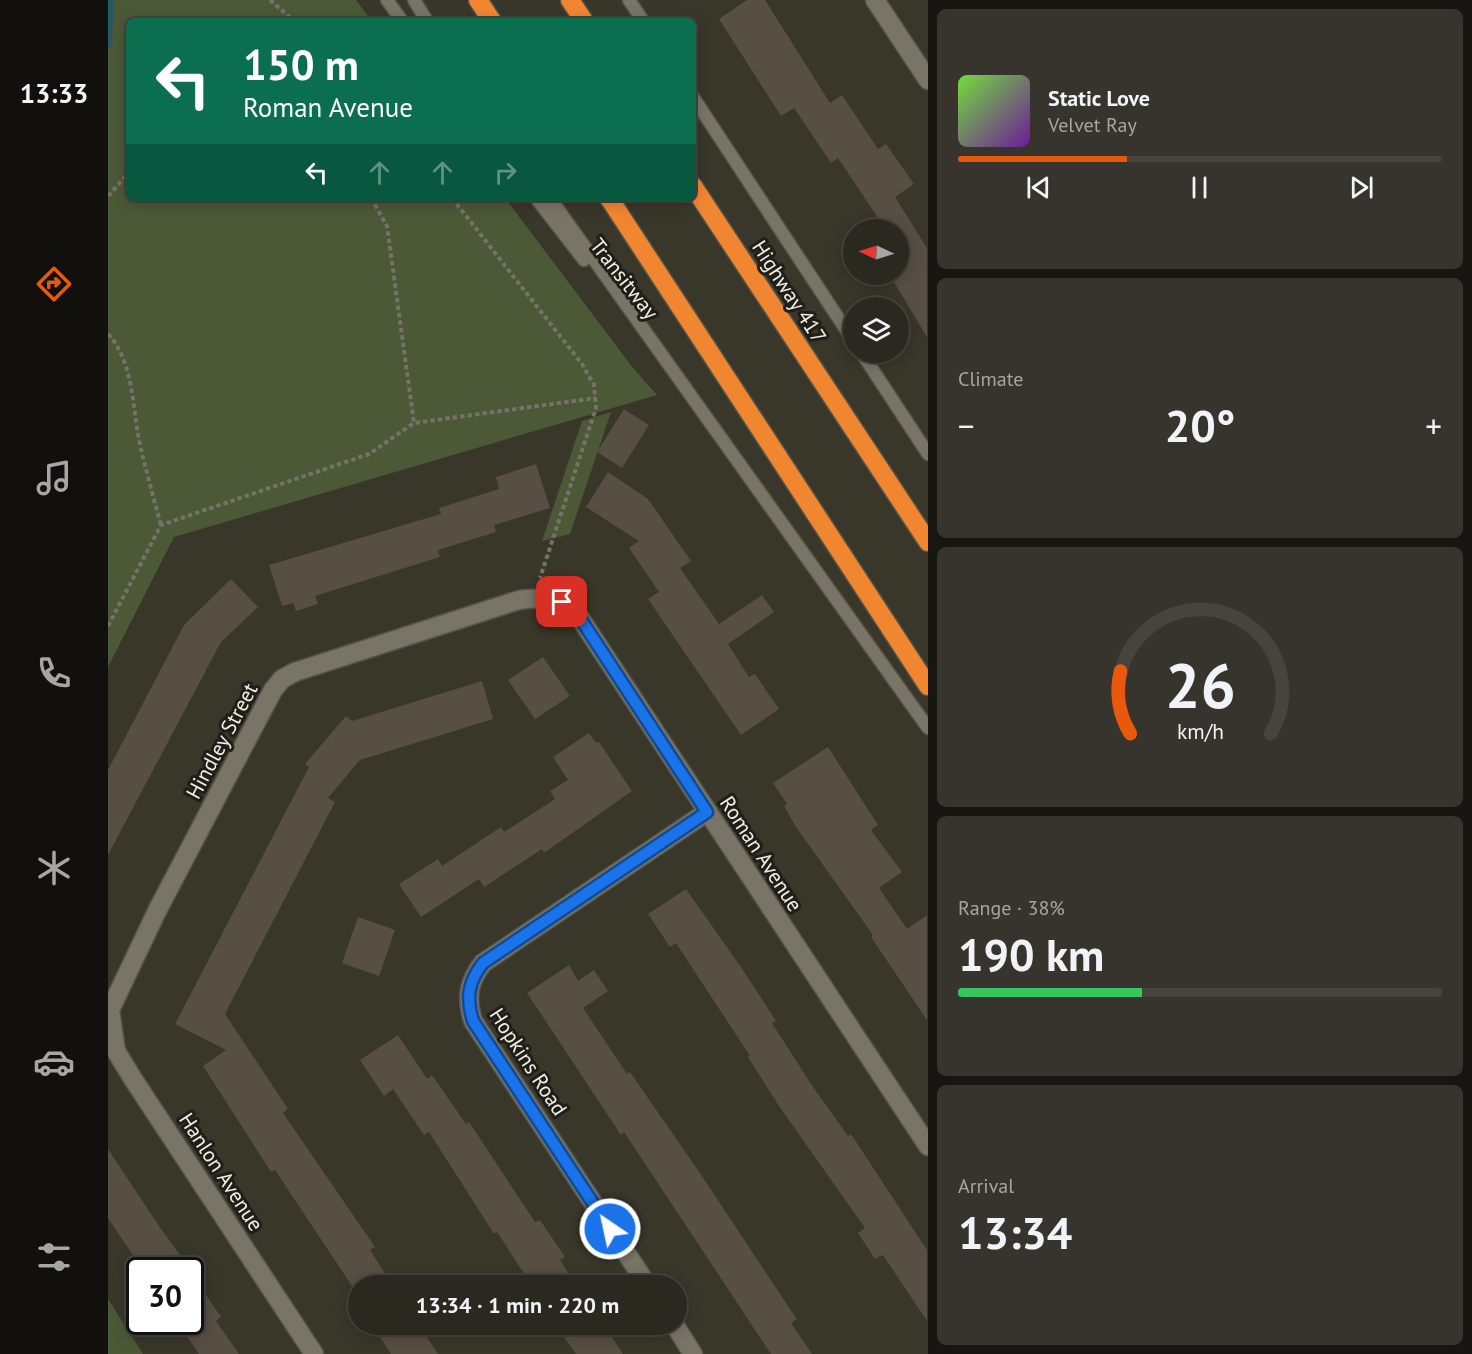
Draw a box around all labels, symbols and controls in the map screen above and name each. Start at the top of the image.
text: 150 m [243,37,359,92]
icon: left [144,42,222,120]
text: 13:33 [20,76,88,110]
text: Static Love [1048,84,1150,112]
text: Roman Avenue [243,90,413,124]
text: Velvet Ray [1048,112,1137,138]
icon: left [300,156,333,189]
icon: ahead [363,156,396,189]
icon: ahead [426,156,459,189]
icon: right [489,156,522,189]
icon: previous [1022,171,1055,204]
icon: pause [1183,171,1216,204]
icon: next [1345,171,1378,204]
north arrow [843,219,909,285]
map controls [843,219,909,363]
street label: Transitway [584,233,665,325]
street label: Highway 417 [746,235,833,348]
icon: directions [33,263,75,305]
button: layers [843,297,909,363]
text: Climate [958,366,1024,392]
text: 20° [1165,396,1235,454]
text: − [958,404,975,447]
text: + [1425,404,1442,447]
icon: music [33,457,75,499]
pin [536,576,587,627]
icon: arrive [545,585,578,618]
text: 26 [1165,644,1235,725]
icon: phone [33,652,75,694]
street label: Hindley Street [180,678,263,803]
text: km/h [1176,717,1223,745]
street label: Roman Avenue [714,791,809,917]
icon: climate [33,847,75,889]
text: Range · 38% [958,895,1065,921]
text: 190 km [958,925,1104,983]
street label: Hopkins Road [484,1003,573,1121]
icon: car [33,1041,75,1083]
street label: Hanlon Avenue [173,1108,270,1236]
text: Arrival [958,1173,1014,1199]
position arrow [578,1197,642,1261]
text: 13:34 [958,1203,1072,1261]
icon: filters [33,1236,75,1278]
speed limit sign: 30 [126,1257,204,1335]
text: 13:34 · 1 min · 220 m [416,1291,619,1319]

